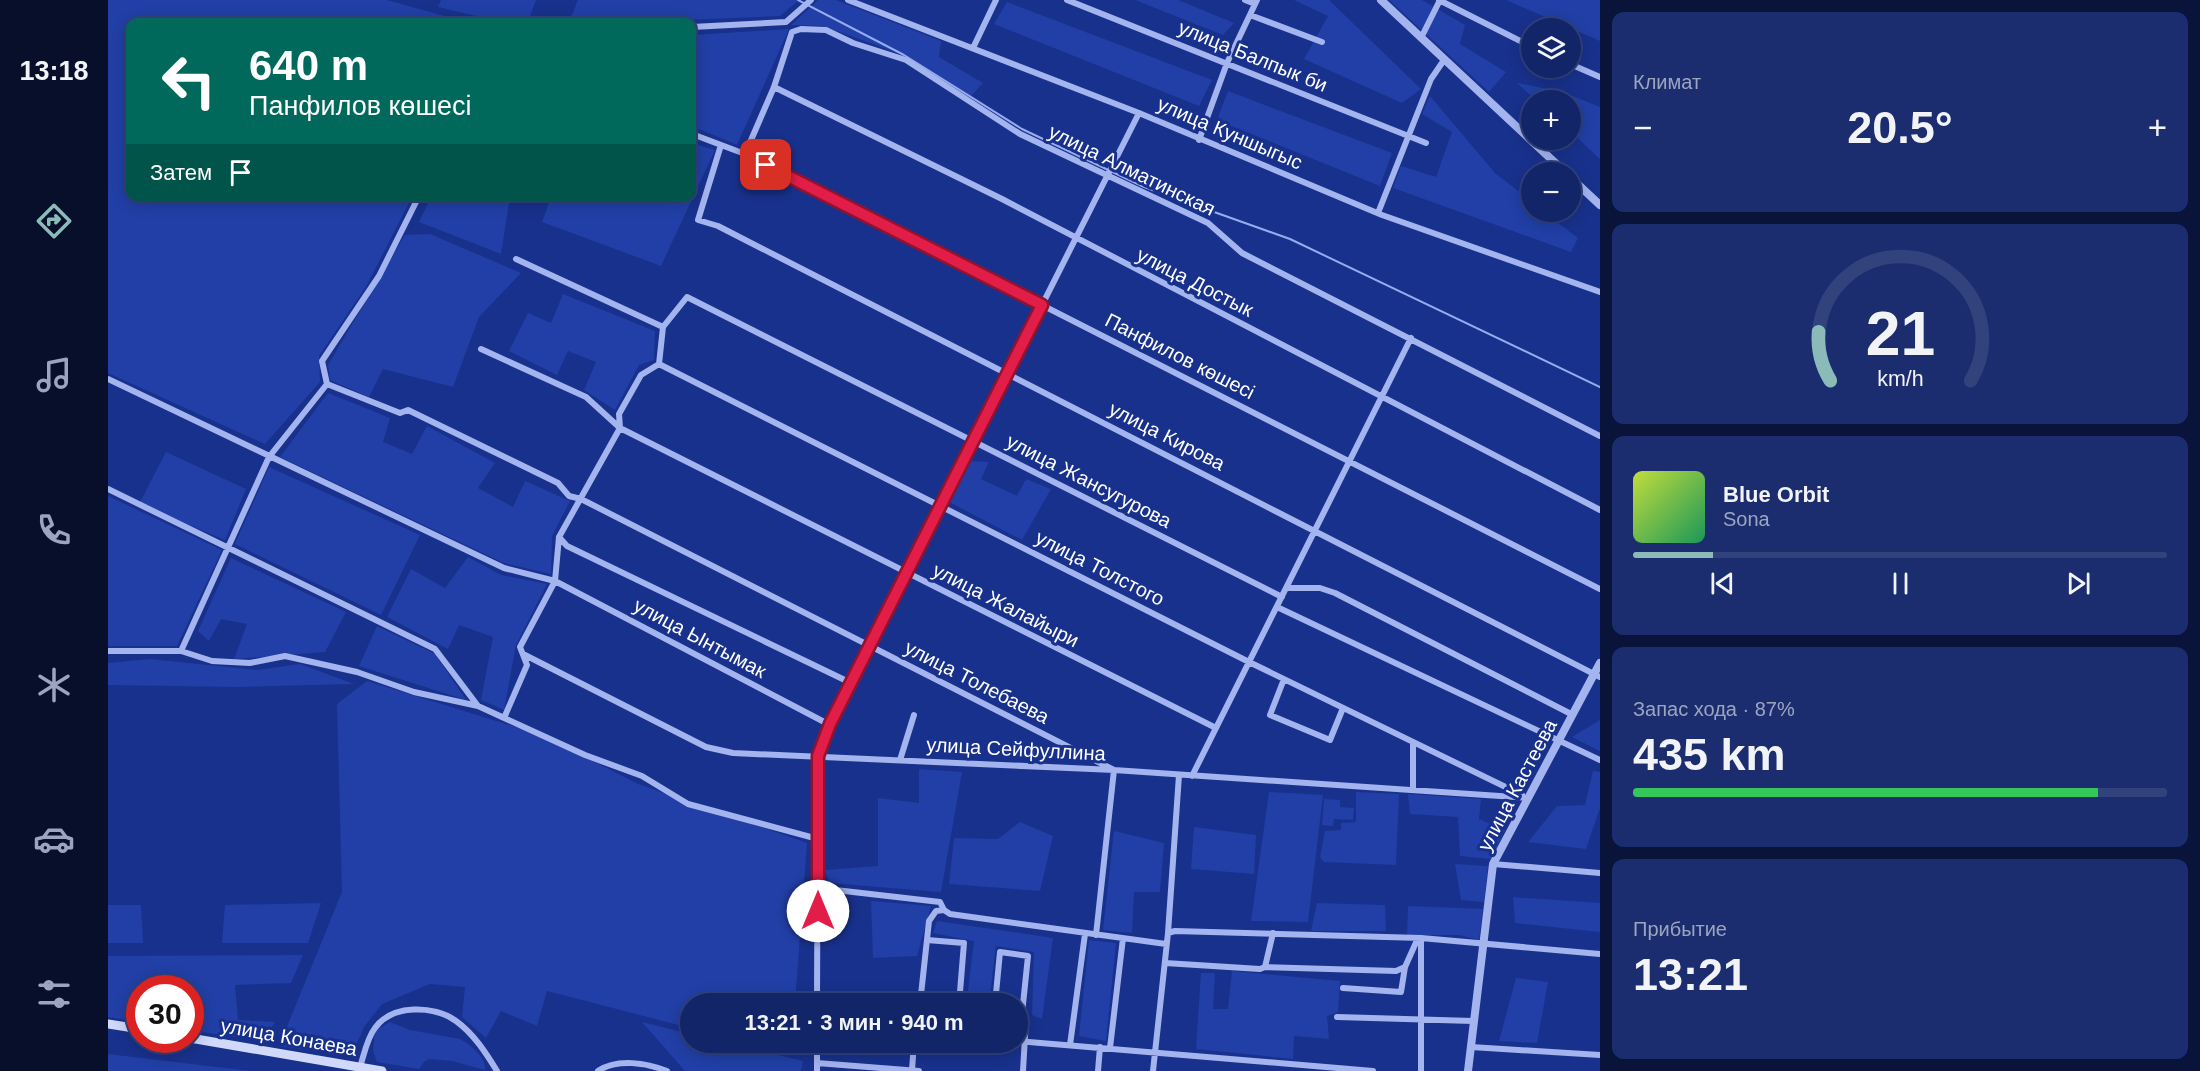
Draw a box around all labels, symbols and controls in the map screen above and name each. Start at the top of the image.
street label: улица Балпык би [1175,16,1331,96]
map controls [1521,18,1581,222]
button: layers [1521,18,1581,78]
icon: left [150,42,228,120]
text: 640 m [249,42,368,89]
text: 13:18 [19,56,89,86]
text: Климат [1633,71,1701,93]
button: + [1521,90,1581,150]
text: Панфилов көшесі [249,91,472,121]
street label: улица Куншыгыс [1154,93,1306,173]
text: 20.5° [1847,102,1953,153]
text: − [1633,109,1652,146]
text: + [2148,109,2167,146]
street label: улица Алматинская [1045,120,1219,220]
pin [740,139,791,190]
icon: arrive [749,148,782,181]
icon: arrive [224,156,257,189]
text: Затем [150,160,212,185]
button: − [1521,162,1581,222]
icon: directions [33,200,75,242]
street label: улица Достык [1133,243,1257,321]
text: 21 [1865,299,1935,368]
street label: Панфилов көшесі [1102,309,1258,403]
icon: music [33,354,75,396]
text: km/h [1877,367,1923,391]
street label: улица Кирова [1105,397,1229,475]
street label: улица Жансугурова [1003,430,1176,533]
text: Blue Orbit [1723,482,1829,507]
text: Sona [1723,508,1770,530]
icon: phone [33,509,75,551]
street label: улица Толстого [1032,526,1168,610]
street label: улица Жалайыри [929,559,1083,651]
icon: previous [1706,567,1739,600]
icon: pause [1884,567,1917,600]
icon: next [2062,567,2095,600]
street label: улица Ынтымак [630,594,770,682]
street label: улица Толебаева [901,636,1054,728]
icon: climate [33,664,75,706]
text: Запас хода · 87% [1633,698,1795,720]
street label: улица Кастеева [1473,715,1561,855]
text: 435 km [1633,729,1786,780]
street label: улица Сейфуллина [926,733,1107,765]
icon: car [33,818,75,860]
position arrow [786,879,850,943]
text: Прибытие [1633,918,1727,940]
text: 13:21 [1633,949,1748,1000]
icon: filters [33,973,75,1015]
speed limit sign: 30 [126,975,204,1053]
text: 13:21 · 3 мин · 940 m [744,1010,964,1035]
street label: улица Конаева [219,1014,360,1060]

